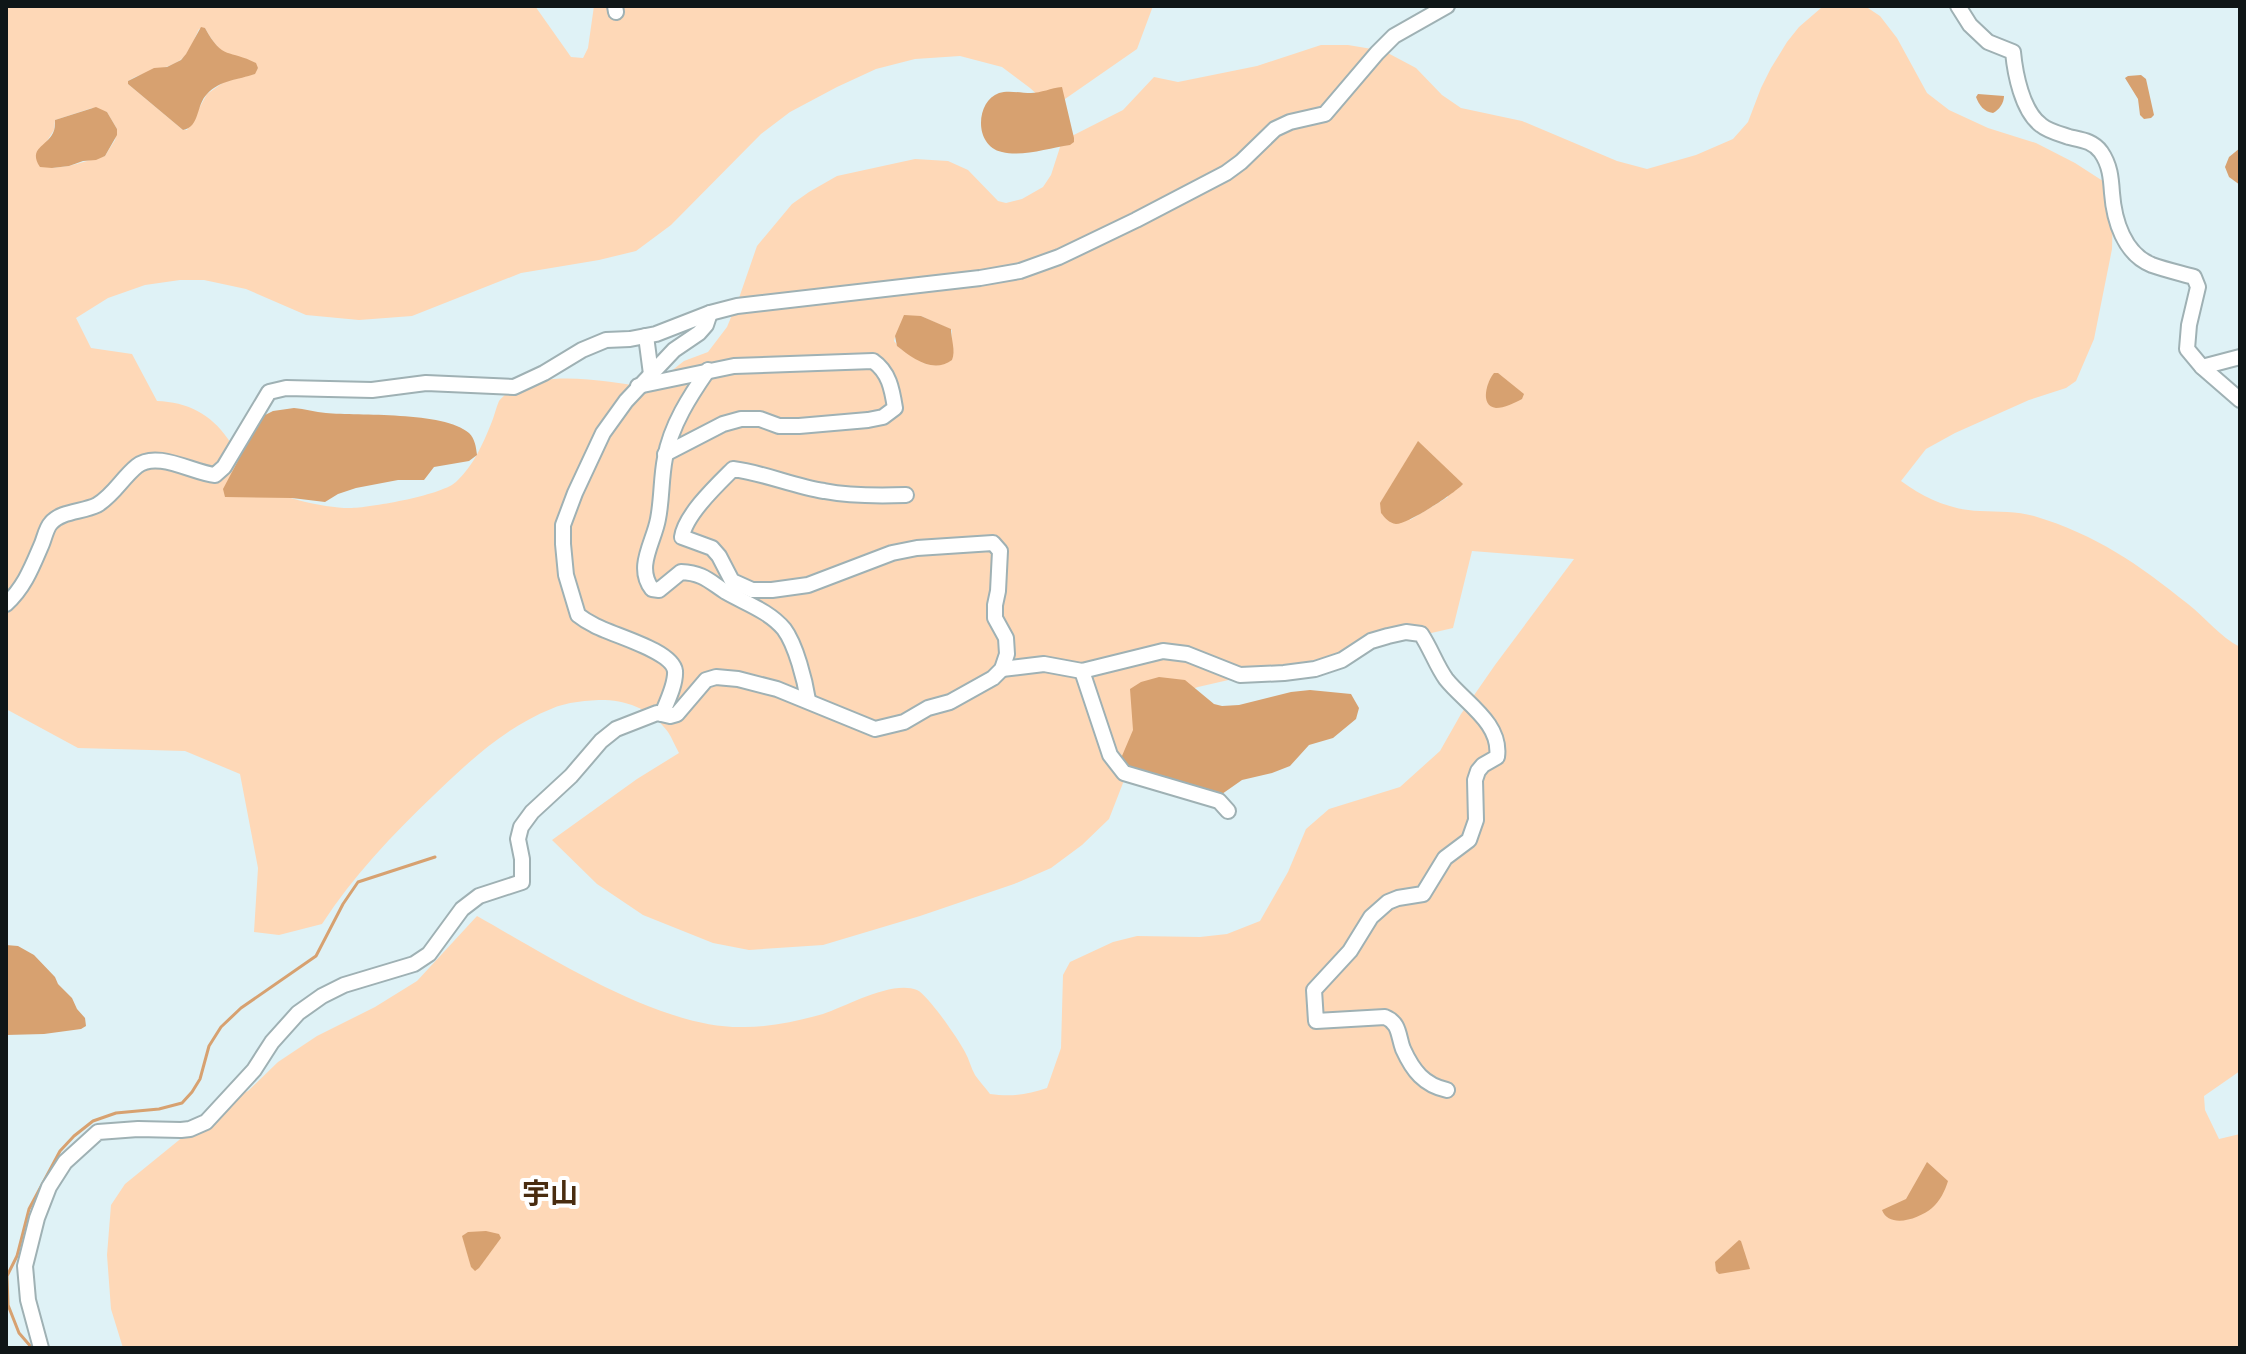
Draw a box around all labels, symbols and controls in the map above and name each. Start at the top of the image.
district label: 宇山 [522,1174,578,1212]

